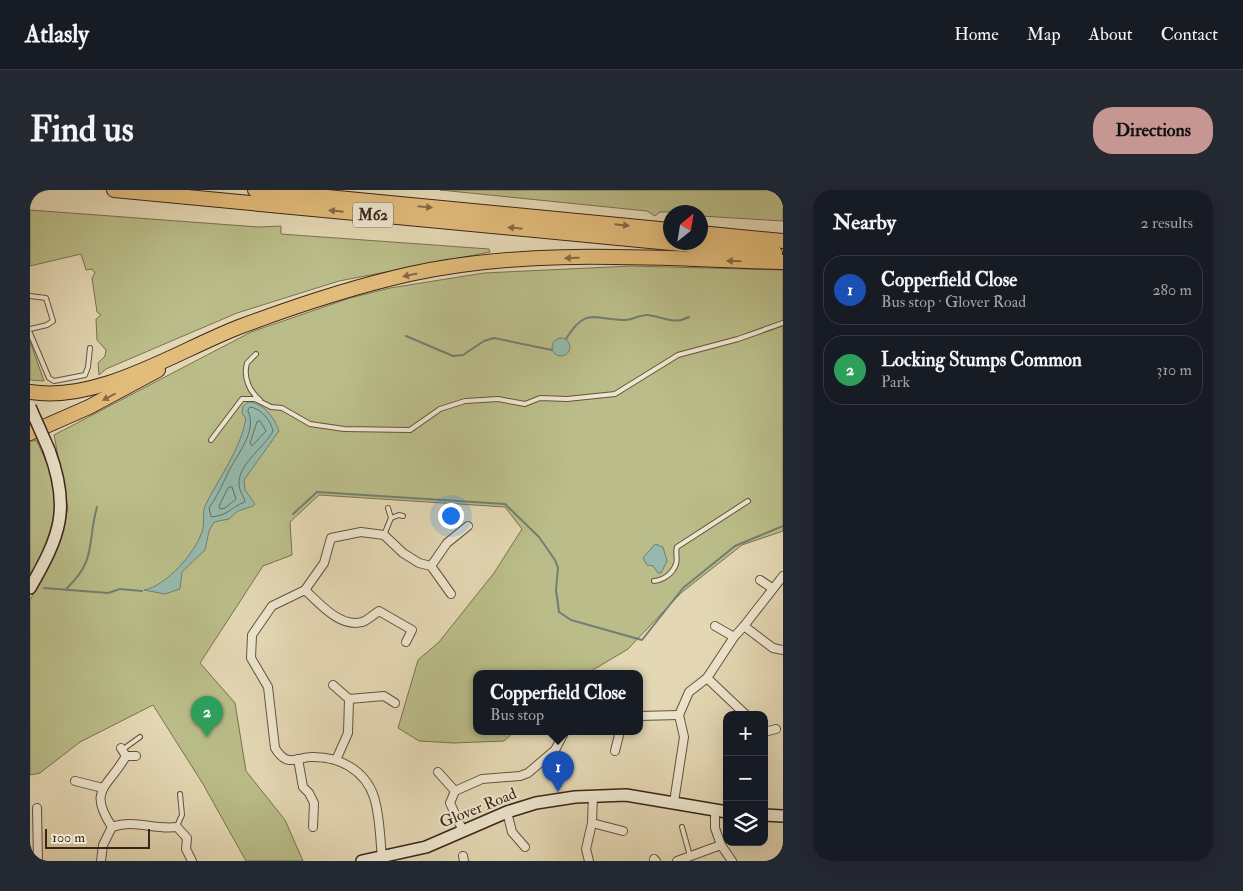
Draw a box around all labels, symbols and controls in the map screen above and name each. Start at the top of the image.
text: Atlasly [25,19,89,50]
text: Home [954,23,999,46]
text: Map [1027,23,1061,46]
text: About [1089,23,1133,46]
text: Contact [1161,23,1218,46]
button: Directions [1093,107,1213,154]
text: Find us [30,108,134,152]
road number: M62 [353,202,393,228]
one-way arrow [418,203,434,211]
north arrow [663,205,708,250]
one-way arrow [327,207,343,215]
text: Nearby [833,209,896,236]
text: 2 results [1140,213,1193,233]
one-way arrow [614,221,630,229]
one-way arrow [506,224,522,232]
one-way arrow [564,254,580,262]
one-way arrow [726,256,742,264]
text: Copperfield Close [881,268,1017,292]
one-way arrow [402,271,418,279]
text: 1 [847,280,853,300]
text: 280 m [1152,280,1192,300]
text: Bus stop · Glover Road [881,292,1026,312]
text: Locking Stumps Common [881,348,1082,372]
text: 2 [846,360,854,380]
text: 310 m [1156,360,1192,380]
text: Park [881,372,910,392]
one-way arrow [102,393,116,401]
your location [438,503,464,529]
popup [473,670,643,735]
text: Copperfield Close [490,681,626,705]
pin: 2 [191,696,223,737]
text: Bus stop [490,705,544,725]
map controls [723,711,768,846]
button: + [723,711,768,756]
pin: 1 [542,751,574,792]
button: − [723,756,768,801]
street label: Glover Road [437,783,520,832]
button: layers [723,801,768,846]
scale bar [45,826,150,849]
text: 100 m [52,829,85,846]

